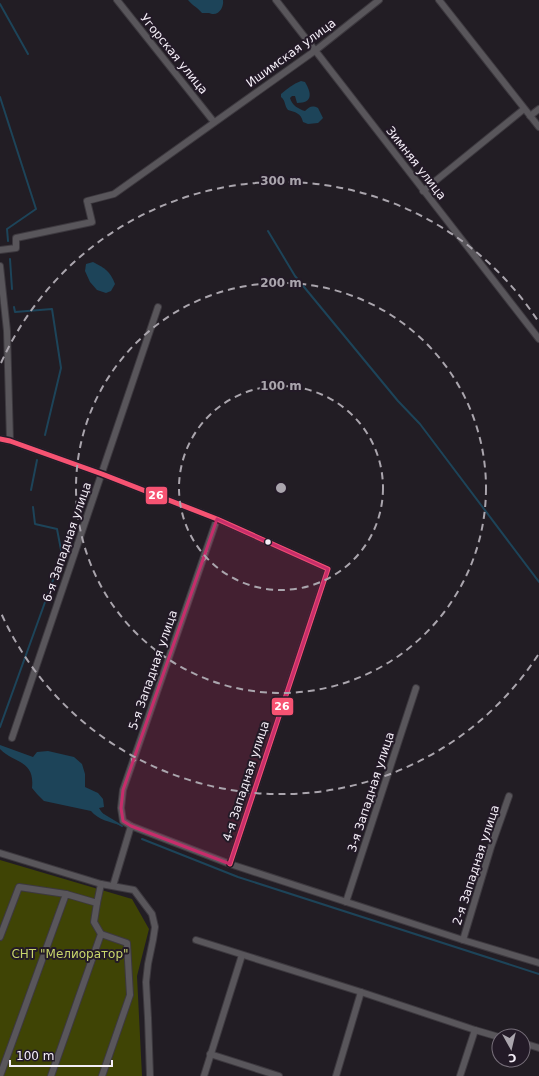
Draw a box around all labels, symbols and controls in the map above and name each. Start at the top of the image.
street label: Угорская улица [137,11,211,97]
street label: Ишимская улица [244,16,338,90]
street label: Зимняя улица [383,124,449,202]
text: 300 m [260,174,302,188]
text: 200 m [260,276,302,290]
text: 100 m [260,379,302,393]
street label: 6-я Западная улица [40,480,94,604]
centre of rings [274,481,288,495]
line badge: 26 [145,486,168,505]
text: 26 [148,489,164,502]
unlabelled marker [263,537,273,547]
one-way arrow [201,550,207,562]
street label: 5-я Западная улица [126,608,180,732]
line badge: 26 [271,697,294,716]
text: 26 [274,700,290,713]
street label: 4-я Западная улица [220,719,272,843]
street label: 3-я Западная улица [345,730,397,854]
one-way arrow [131,752,137,764]
street label: 2-я Западная улица [450,803,502,927]
park label: СНТ "Мелиоратор" [11,947,129,961]
north arrow [491,1028,531,1068]
scale bar [10,1042,112,1068]
text: 100 m [16,1049,54,1063]
text: С [507,1050,517,1064]

